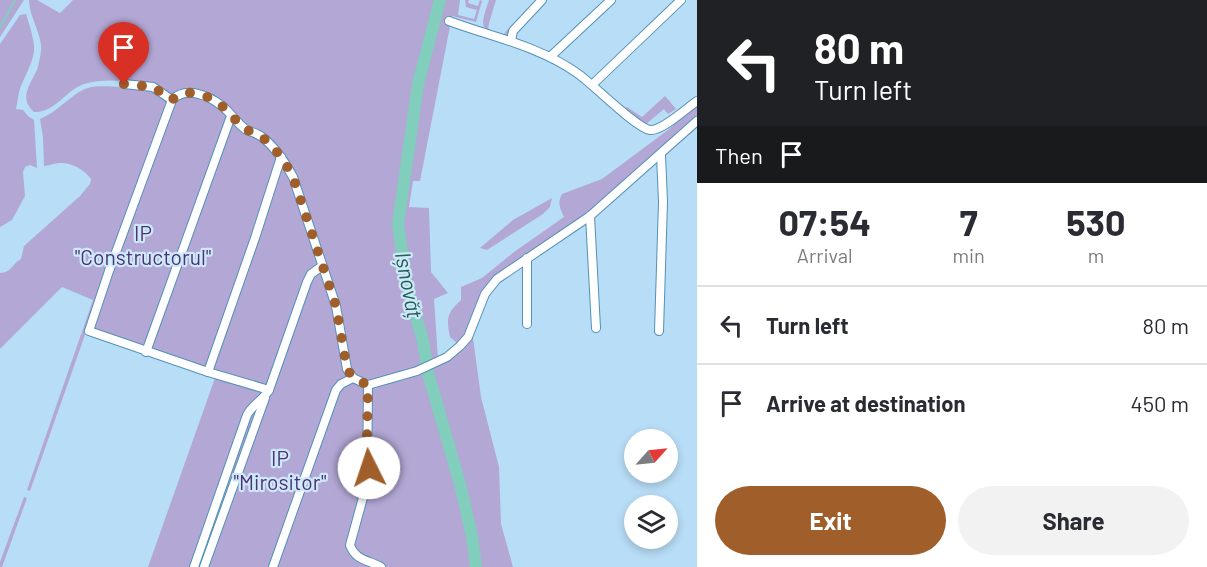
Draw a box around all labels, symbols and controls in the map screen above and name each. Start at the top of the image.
pin [98,22,149,84]
text: 80 m [814,22,904,72]
icon: left [715,24,793,102]
icon: arrive [107,31,140,64]
text: Turn left [814,73,912,105]
icon: arrive [775,138,808,171]
text: Then [715,142,763,168]
text: 07:54 [778,200,871,243]
text: 7 [960,200,978,243]
text: 530 [1066,200,1126,243]
park label: IP "Constructorul" [75,220,211,269]
text: Arrival [797,243,853,267]
text: min [952,243,985,267]
text: m [1088,243,1104,267]
water label: Ișnovăț [391,249,429,320]
icon: left [715,309,748,342]
text: Turn left [766,312,849,338]
text: 80 m [1143,312,1189,338]
icon: arrive [715,387,748,420]
text: Arrive at destination [766,390,965,416]
text: 450 m [1131,390,1189,416]
north arrow [624,429,678,483]
map controls [624,429,678,549]
position arrow [337,436,401,500]
park label: IP "Mirositor" [234,445,326,494]
button: Exit [715,486,946,555]
button: Share [958,486,1189,555]
button: layers [624,495,678,549]

